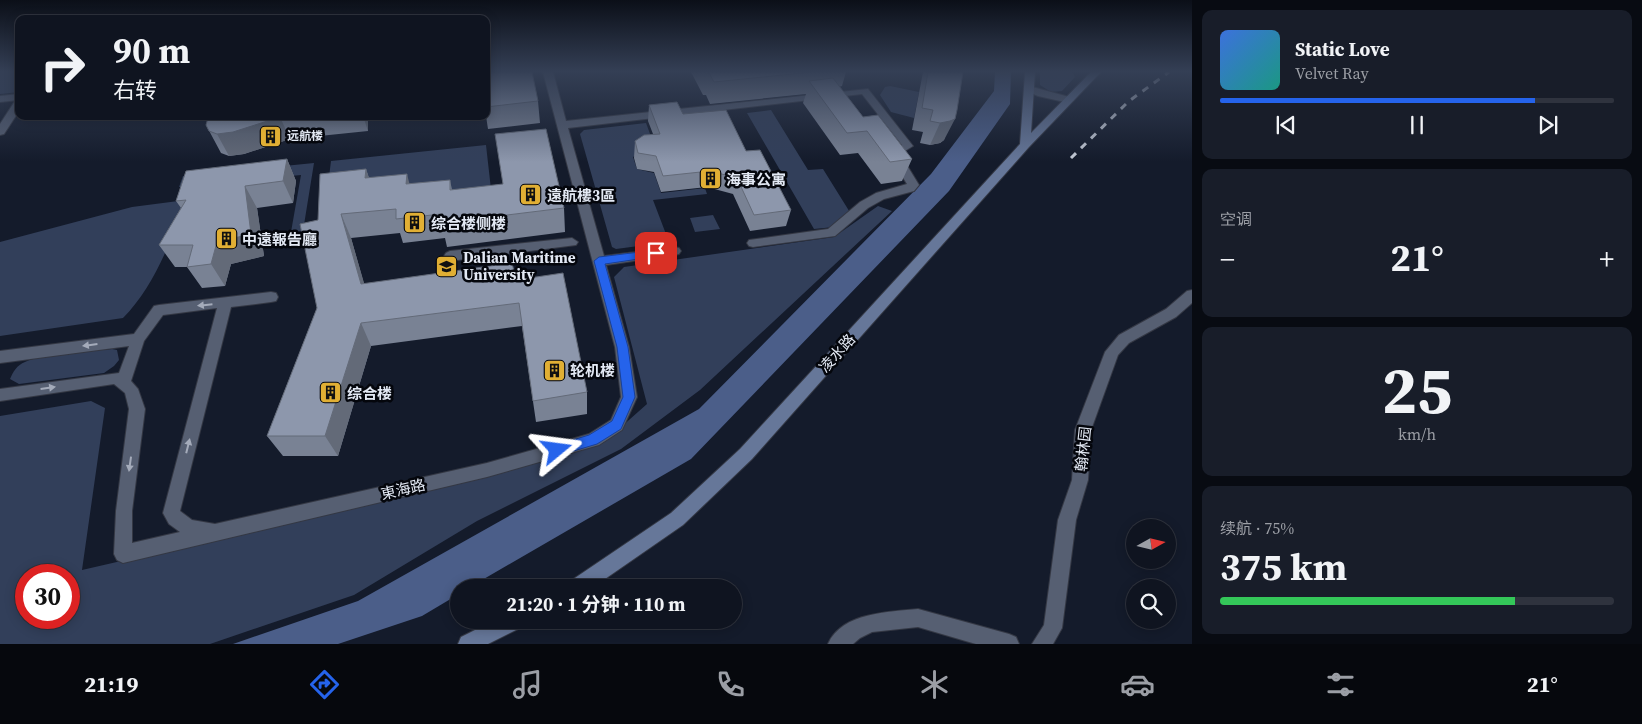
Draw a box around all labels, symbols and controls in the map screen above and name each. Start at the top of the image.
text: 90 m [113,27,190,75]
icon: right [30,35,95,100]
text: Static Love [1295,36,1390,62]
text: Velvet Ray [1295,62,1369,84]
text: 右转 [113,75,157,105]
icon: previous [1272,111,1300,139]
icon: pause [1403,111,1431,139]
icon: next [1534,111,1562,139]
building icon: 远航楼 [259,124,283,148]
place label: 远航楼 [287,128,323,144]
building icon: 海事公寓 [698,167,722,191]
place label: 海事公寓 [726,169,786,190]
building icon: 遠航樓3區 [519,183,543,207]
place label: 遠航樓3區 [547,185,615,206]
text: 空调 [1220,208,1252,230]
building icon: 综合楼侧楼 [403,211,427,235]
place label: 综合楼侧楼 [431,213,506,234]
building icon: 中遠報告廳 [214,227,238,251]
place label: 中遠報告廳 [242,229,317,250]
pin [635,232,677,274]
text: 21° [1390,232,1444,284]
icon: arrive [642,239,670,267]
text: − [1220,240,1235,278]
text: + [1599,240,1614,278]
place label: Dalian Maritime University [463,247,576,285]
school or university icon: Dalian Maritime University [435,254,459,278]
one-way arrow [197,301,213,309]
street label: 凌水路 [814,329,860,377]
one-way arrow [81,341,97,349]
text: 25 [1382,346,1452,435]
building icon: 轮机楼 [542,358,566,382]
place label: 轮机楼 [570,360,615,381]
building icon: 综合楼 [319,381,343,405]
one-way arrow [41,383,57,391]
place label: 综合楼 [347,383,392,404]
position arrow [530,423,582,475]
text: km/h [1398,423,1436,445]
street label: 翰林园 [1070,426,1096,472]
one-way arrow [184,438,192,454]
one-way arrow [126,456,134,472]
street label: 東海路 [379,474,427,504]
text: 续航 · 75% [1220,517,1294,539]
north arrow [1126,519,1176,569]
map controls [1126,519,1176,629]
text: 375 km [1220,541,1347,593]
speed limit sign: 30 [15,564,80,629]
button: search [1126,579,1176,629]
text: 21:20 · 1 分钟 · 110 m [506,591,686,617]
icon: directions [307,667,342,702]
icon: music [510,667,545,702]
icon: phone [713,667,748,702]
icon: climate [917,667,952,702]
icon: car [1120,667,1155,702]
icon: filters [1323,667,1358,702]
text: 21:19 [84,669,138,699]
text: 21° [1527,669,1558,699]

